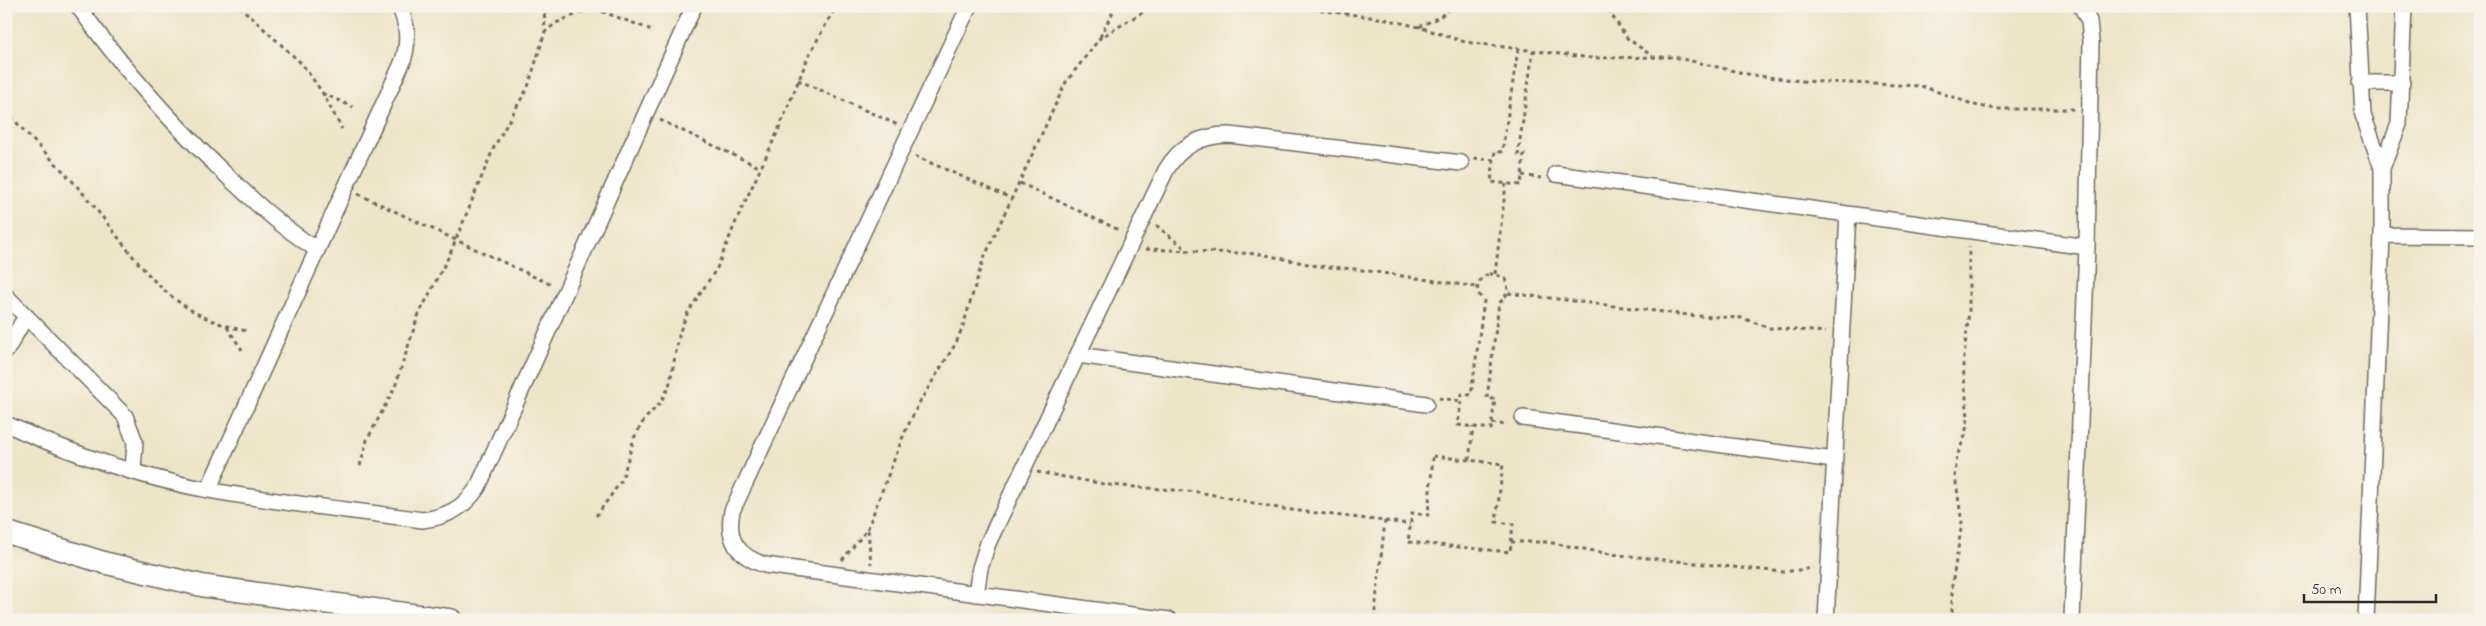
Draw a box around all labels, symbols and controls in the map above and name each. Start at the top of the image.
scale bar [2304,571,2436,603]
text: 50 m [2311,579,2342,601]

